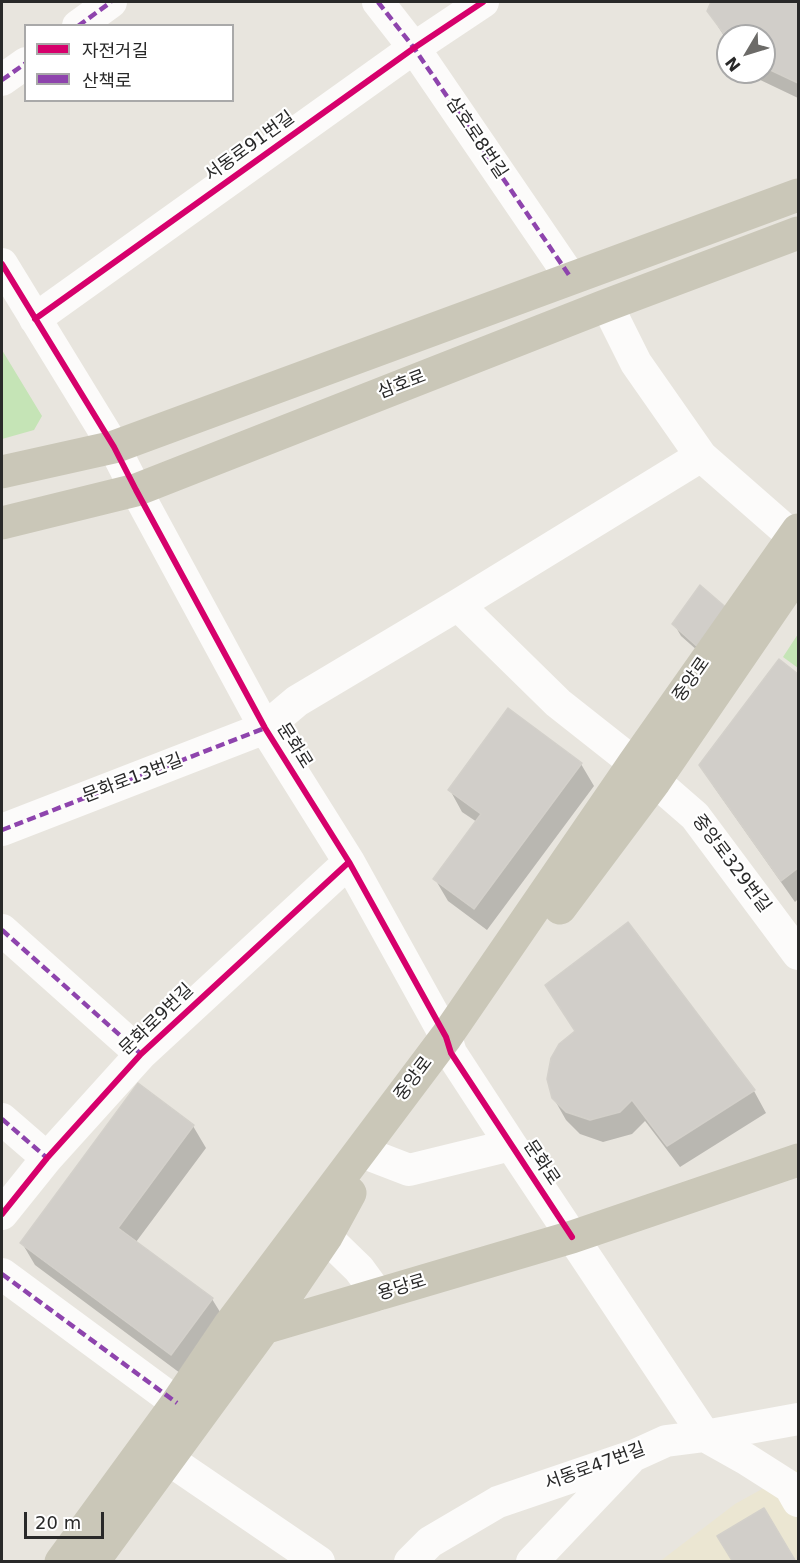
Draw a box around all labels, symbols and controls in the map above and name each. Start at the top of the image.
legend [24,24,234,102]
north arrow [716,24,776,84]
text: 자전거길 [82,40,148,61]
text: N [721,53,745,75]
text: 산책로 [82,70,132,91]
street label: 삼호로8번길 [441,93,511,183]
street label: 서동로91번길 [201,107,299,187]
street label: 삼호로 [375,366,429,404]
street label: 중앙로 [669,653,715,707]
street label: 문화로 [272,719,316,773]
street label: 문화로13번길 [80,750,186,808]
street label: 중앙로329번길 [687,811,775,917]
street label: 문화로9번길 [116,979,198,1061]
street label: 중앙로 [390,1053,438,1105]
street label: 문화로 [518,1136,564,1190]
street label: 용당로 [375,1270,429,1306]
street label: 서동로47번길 [542,1439,648,1495]
scale bar [27,1500,106,1538]
text: 20 m [35,1512,81,1533]

